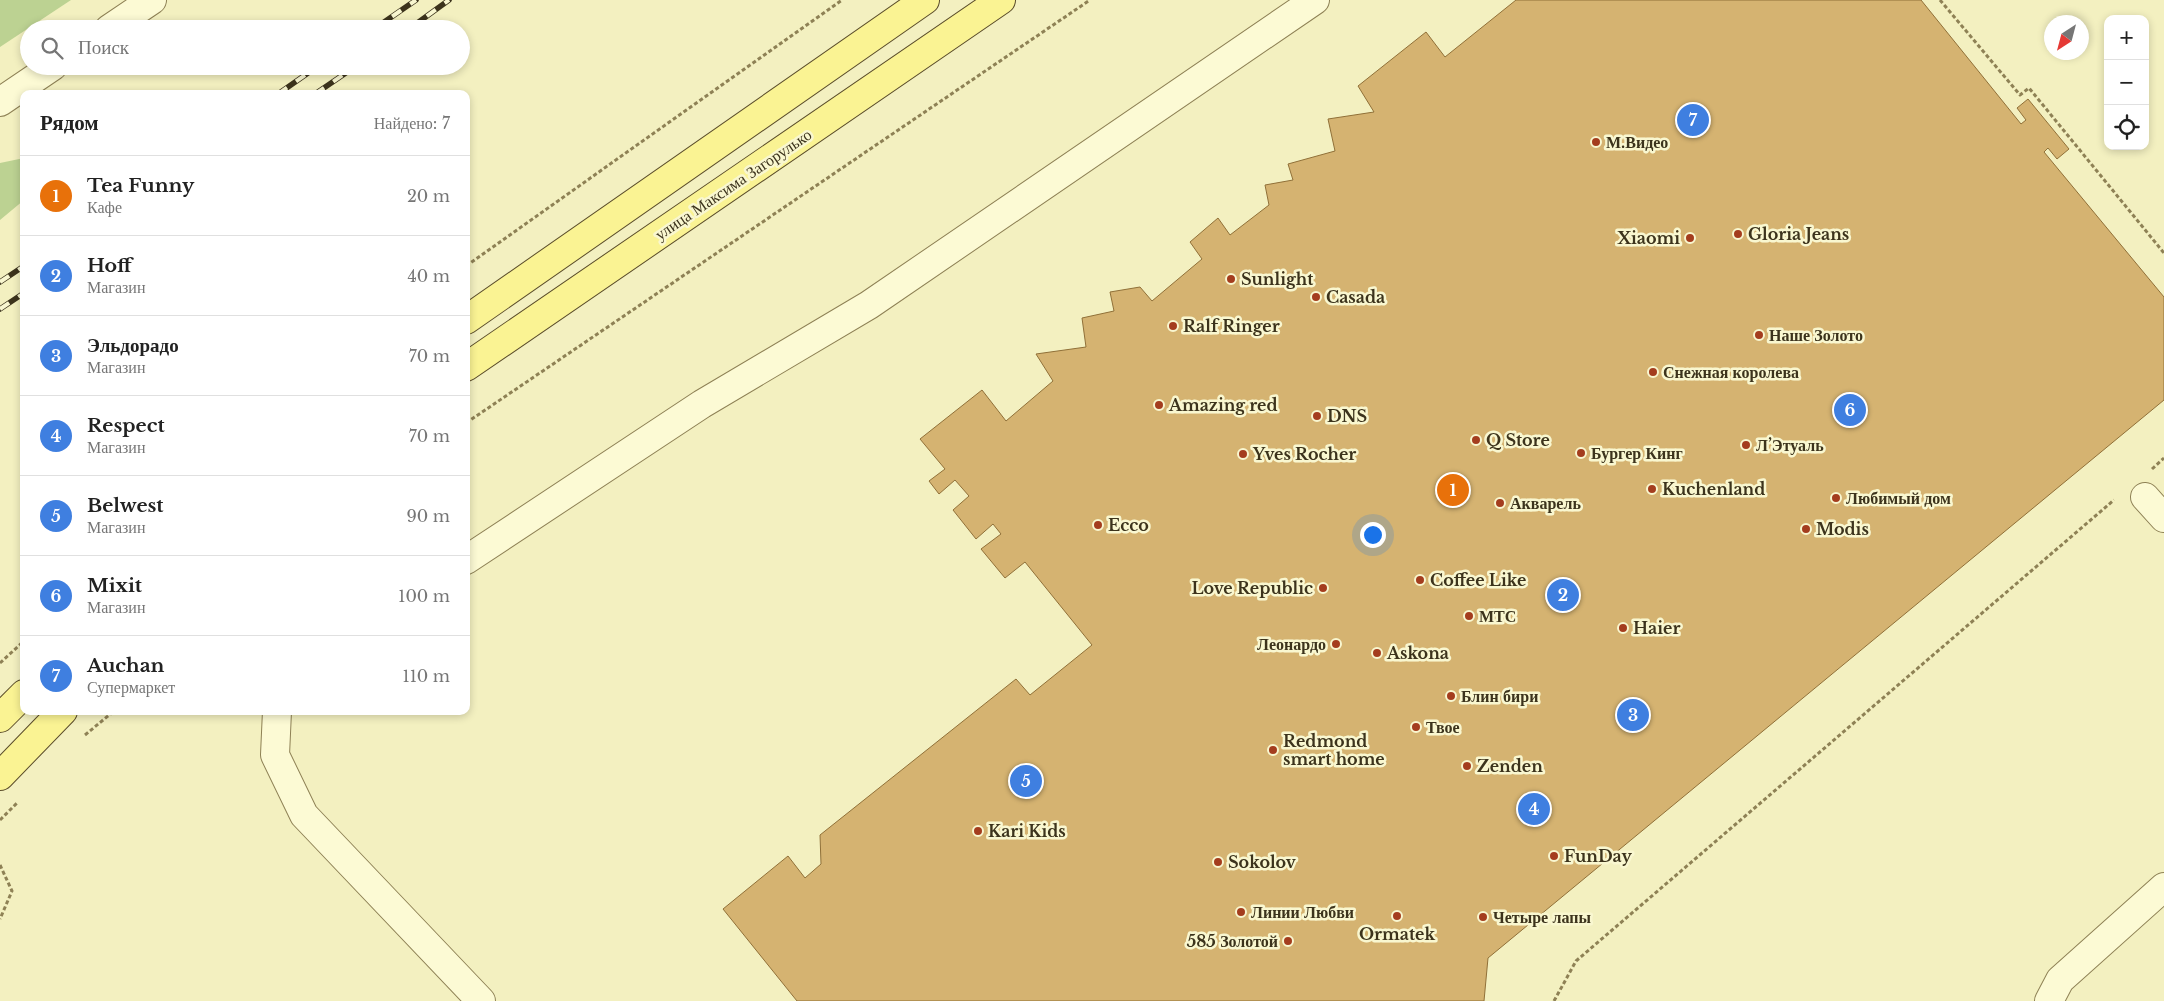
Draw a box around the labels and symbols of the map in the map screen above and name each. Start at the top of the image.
north arrow [2044,15,2089,60]
pin: 7 [1677,101,1709,139]
street label: улица Максима Загорулько [651,124,815,244]
place label: М.Видео [1606,132,1668,152]
marker: М.Видео [1590,136,1602,148]
place label: Gloria Jeans [1748,224,1849,244]
place label: Xiaomi [1616,228,1680,248]
marker: Gloria Jeans [1732,228,1744,240]
marker: Xiaomi [1684,232,1696,244]
place label: Sunlight [1241,269,1314,289]
marker: Sunlight [1225,273,1237,285]
place label: Casada [1326,287,1385,307]
marker: Casada [1310,291,1322,303]
place label: Ralf Ringer [1183,316,1280,336]
marker: Ralf Ringer [1167,320,1179,332]
place label: Наше Золото [1769,325,1863,345]
marker: Наше Золото [1753,329,1765,341]
place label: Снежная королева [1663,362,1799,382]
marker: Снежная королева [1647,366,1659,378]
pin: 6 [1834,391,1866,429]
place label: Amazing red [1168,395,1278,415]
marker: Amazing red [1153,399,1165,411]
place label: DNS [1327,406,1367,426]
marker: DNS [1311,410,1323,422]
place label: Q Store [1486,430,1550,450]
marker: Q Store [1470,434,1482,446]
place label: Л’Этуаль [1756,435,1824,455]
marker: Л’Этуаль [1740,439,1752,451]
place label: Бургер Кинг [1591,443,1683,463]
place label: Yves Rocher [1252,444,1356,464]
marker: Бургер Кинг [1575,447,1587,459]
marker: Yves Rocher [1237,448,1249,460]
pin: 1 [1437,471,1469,509]
place label: Kuchenland [1662,479,1765,499]
marker: Kuchenland [1646,483,1658,495]
place label: Любимый дом [1846,488,1951,508]
marker: Любимый дом [1830,492,1842,504]
place label: Акварель [1510,493,1581,513]
marker: Акварель [1494,497,1506,509]
place label: Ecco [1108,515,1149,535]
marker: Ecco [1092,519,1104,531]
place label: Modis [1816,519,1869,539]
your location [1360,522,1386,548]
marker: Modis [1800,523,1812,535]
place label: Coffee Like [1430,570,1526,590]
marker: Coffee Like [1414,574,1426,586]
pin: 2 [1547,576,1579,614]
place label: Love Republic [1191,578,1313,598]
marker: Love Republic [1317,582,1329,594]
place label: МТС [1479,606,1516,626]
marker: МТС [1463,610,1475,622]
place label: Haier [1633,618,1680,638]
marker: Haier [1617,622,1629,634]
place label: Леонардо [1257,634,1326,654]
marker: Леонардо [1330,638,1342,650]
place label: Askona [1386,643,1449,663]
marker: Askona [1371,647,1383,659]
place label: Блин бири [1461,686,1538,706]
marker: Блин бири [1445,690,1457,702]
pin: 3 [1617,696,1649,734]
place label: Твое [1426,717,1460,737]
marker: Твое [1410,721,1422,733]
place label: Redmond smart home [1283,731,1385,769]
marker: Redmond smart home [1267,744,1279,756]
place label: Zenden [1477,756,1543,776]
marker: Zenden [1461,760,1473,772]
pin: 5 [1010,762,1042,800]
pin: 4 [1518,790,1550,828]
place label: Kari Kids [988,821,1066,841]
marker: Kari Kids [972,825,984,837]
place label: FunDay [1564,846,1632,866]
marker: FunDay [1548,850,1560,862]
place label: Sokolov [1228,852,1296,872]
marker: Sokolov [1212,856,1224,868]
place label: Линии Любви [1251,902,1354,922]
marker: Линии Любви [1235,906,1247,918]
place label: Четыре лапы [1493,907,1591,927]
marker: Ormatek [1391,910,1403,922]
marker: Четыре лапы [1477,911,1489,923]
place label: Ormatek [1359,924,1435,944]
place label: 585 Золотой [1187,931,1278,951]
marker: 585 Золотой [1282,935,1294,947]

